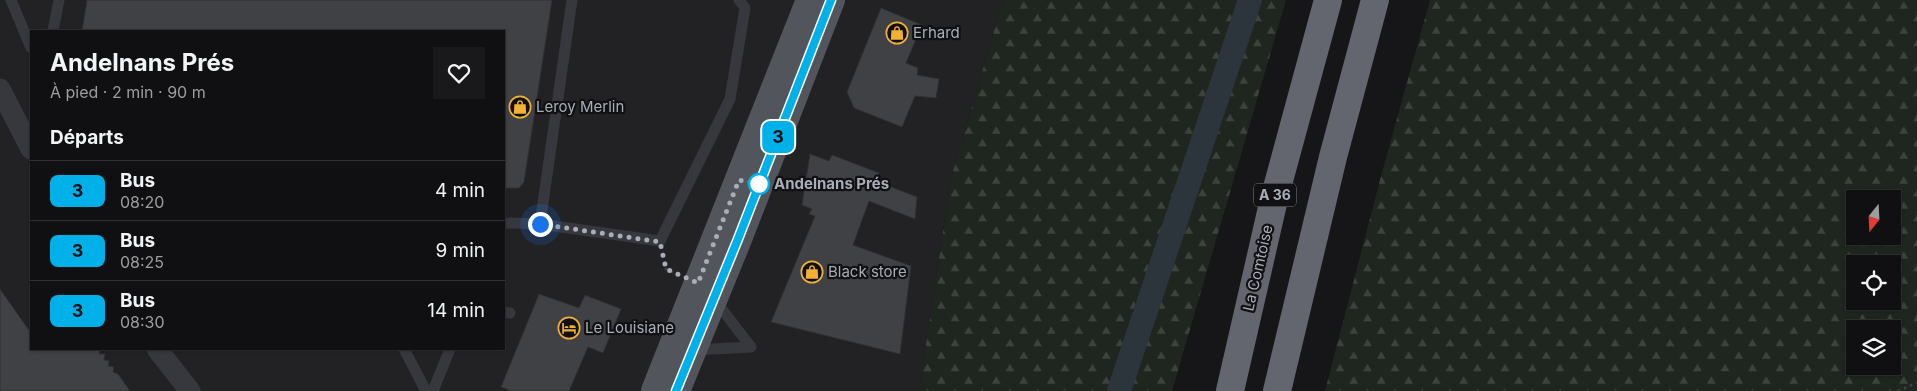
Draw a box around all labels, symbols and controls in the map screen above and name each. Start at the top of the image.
shop icon: Erhard [885,21,909,45]
place label: Erhard [913,23,960,42]
button: heart [433,47,485,99]
text: Andelnans Prés [50,48,234,77]
text: À pied · 2 min · 90 m [50,82,206,102]
shop icon: Leroy Merlin [508,95,532,119]
place label: Leroy Merlin [536,97,624,116]
line badge: 3 [762,121,794,153]
text: Départs [50,126,124,149]
text: 3 [772,126,784,147]
text: Bus [120,169,155,192]
marker: Andelnans Prés [748,173,770,195]
place label: Andelnans Prés [774,174,889,193]
text: 4 min [435,179,485,202]
text: 3 [72,180,83,201]
road number: A 36 [1254,184,1296,206]
north arrow [1846,190,1901,245]
map controls [1846,190,1901,375]
text: 08:20 [120,192,164,212]
your location [528,212,553,237]
street label: La Comtoise [1238,223,1277,313]
text: Bus [120,229,155,252]
text: 9 min [435,239,485,262]
text: 3 [72,240,83,261]
text: 08:25 [120,252,164,272]
button: locate [1846,255,1901,310]
shop icon: Black store [800,260,824,284]
place label: Black store [828,262,907,281]
text: Bus [120,289,155,312]
text: 14 min [427,299,485,322]
text: 3 [72,300,83,321]
text: 08:30 [120,312,165,332]
hotel icon: Le Louisiane [557,316,581,340]
place label: Le Louisiane [585,318,674,337]
button: layers [1846,320,1901,375]

